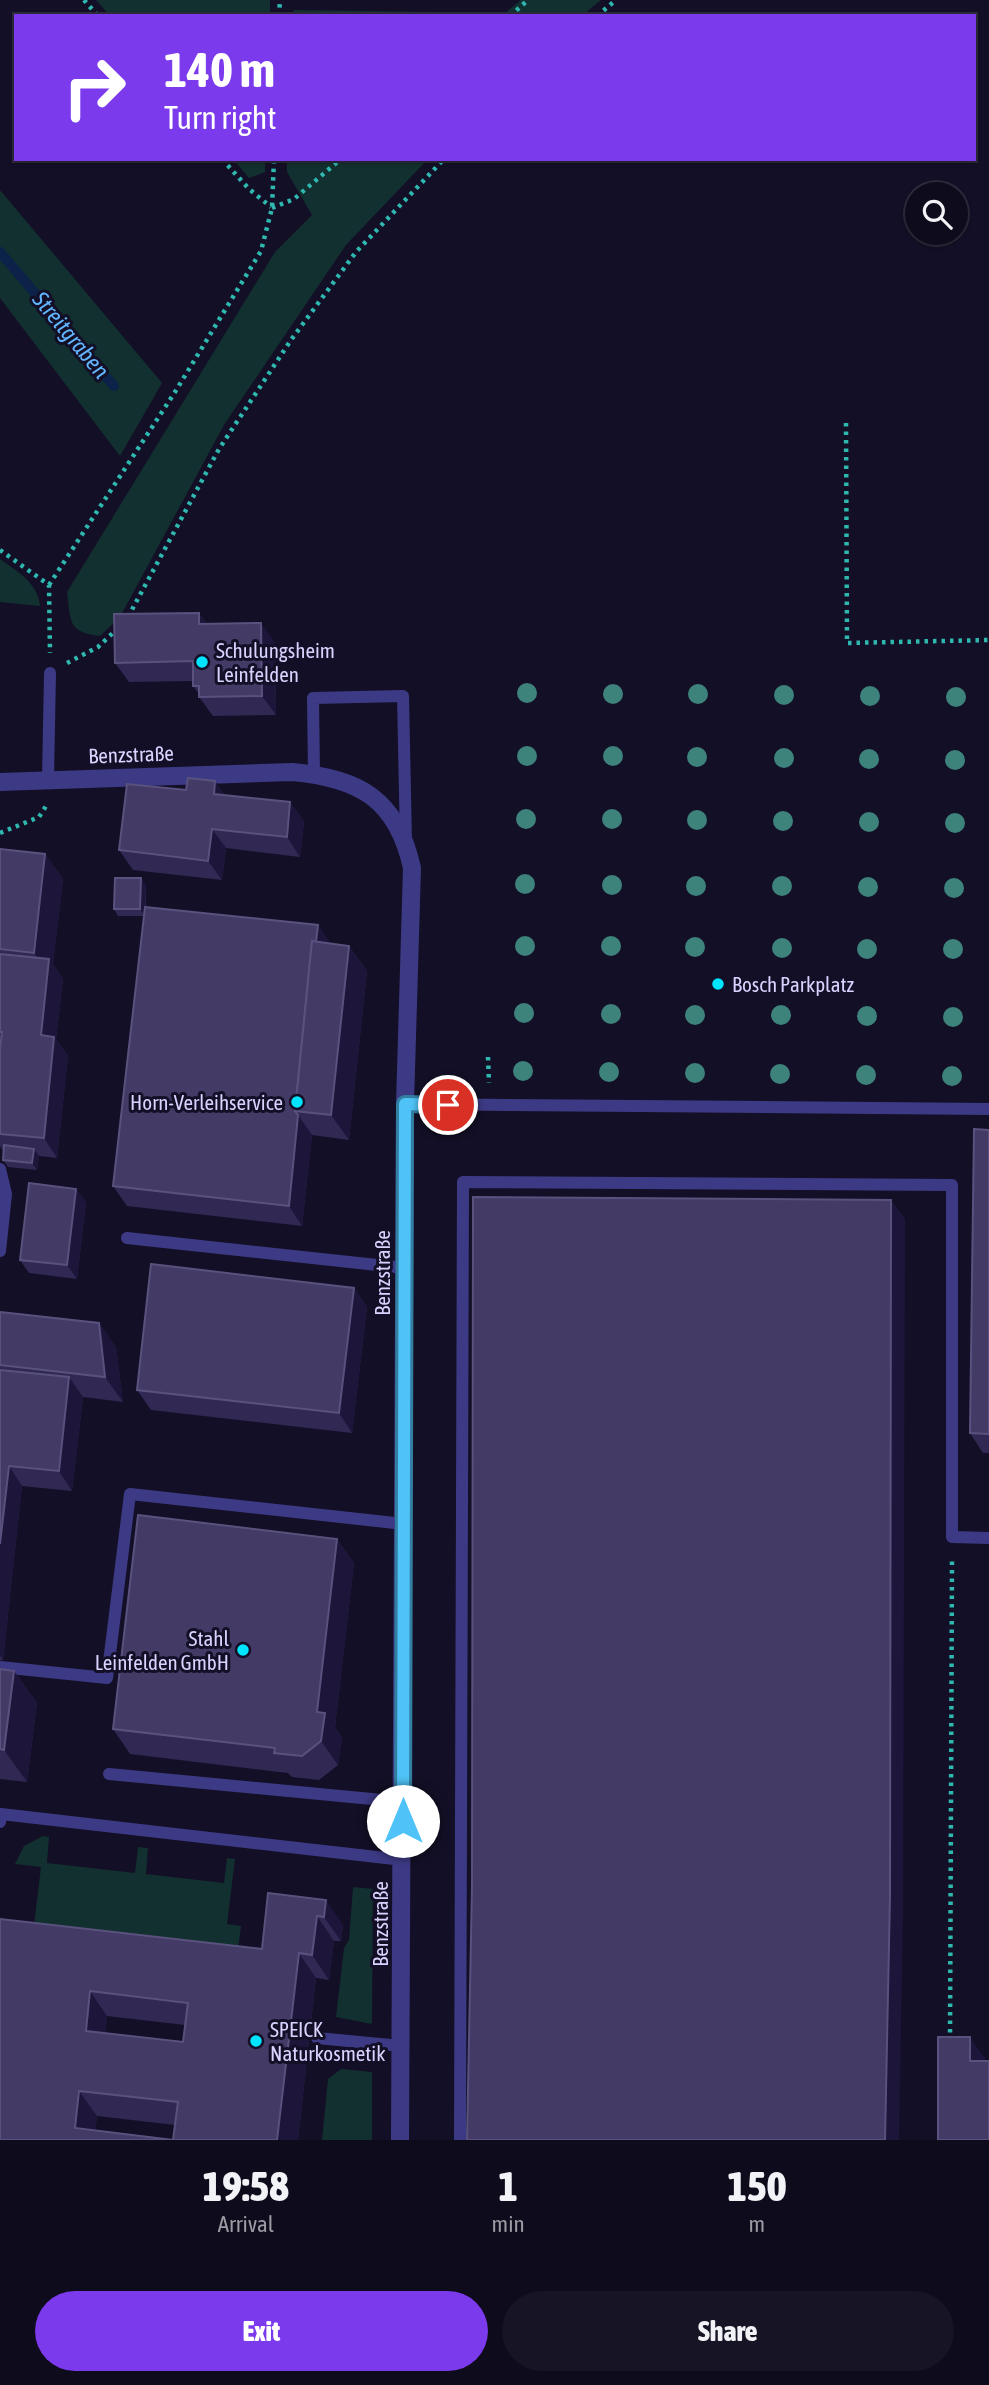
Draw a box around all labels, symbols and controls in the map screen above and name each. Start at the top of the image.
text: 140 m [164,41,275,97]
icon: right [49,42,140,133]
text: Turn right [164,99,277,136]
map controls [905,182,968,245]
button: search [905,182,968,245]
water label: Streitgraben [27,286,115,383]
place label: Schulungsheim Leinfelden [216,638,335,686]
marker: Schulungsheim Leinfelden [194,654,210,670]
street label: Benzstraße [88,741,174,767]
place label: Bosch Parkplatz [732,972,854,996]
marker: Bosch Parkplatz [710,976,726,992]
pin [418,1075,478,1135]
icon: arrive [429,1086,467,1124]
place label: Horn-Verleihservice [130,1090,283,1114]
marker: Horn-Verleihservice [289,1094,305,1110]
street label: Benzstraße [370,1230,394,1316]
place label: Stahl Leinfelden GmbH [95,1626,229,1674]
marker: Stahl Leinfelden GmbH [235,1642,251,1658]
position arrow [366,1784,440,1858]
street label: Benzstraße [368,1881,392,1967]
place label: SPEICK Naturkosmetik [270,2017,385,2065]
marker: SPEICK Naturkosmetik [248,2033,264,2049]
text: 19:58 [203,2162,289,2210]
text: 1 [498,2162,518,2210]
text: 150 [727,2162,786,2210]
text: Arrival [218,2211,274,2237]
text: min [492,2211,525,2237]
text: m [749,2211,765,2237]
button: Exit [35,2291,488,2371]
button: Share [502,2291,954,2371]

